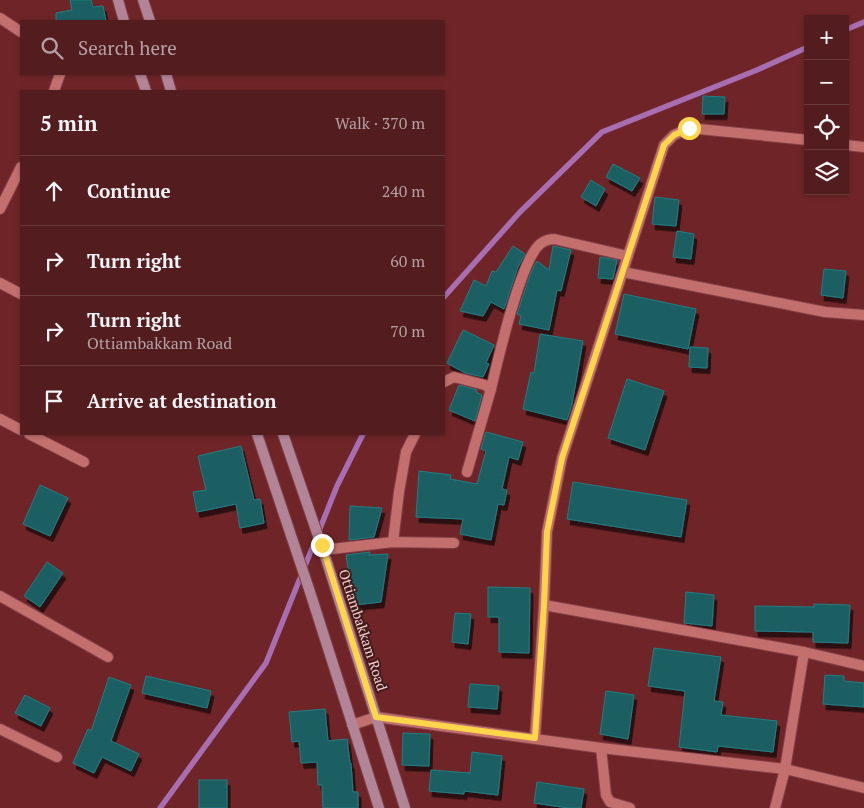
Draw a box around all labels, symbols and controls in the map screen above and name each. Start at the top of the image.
map controls [804,15,849,195]
button: + [804,15,849,60]
search box [20,20,445,75]
icon: search [38,34,66,62]
text: Search here [78,35,177,60]
button: − [804,60,849,105]
button: locate [804,105,849,150]
text: 5 min [40,109,97,137]
text: Walk · 370 m [335,112,425,134]
route start [678,117,701,140]
button: layers [804,150,849,195]
icon: ahead [40,177,68,205]
text: Continue [87,178,171,203]
text: 240 m [382,180,425,202]
icon: right [40,247,68,275]
text: Turn right [87,248,181,273]
text: 60 m [390,250,425,272]
text: Turn right [87,307,181,332]
icon: right [40,317,68,345]
text: 70 m [390,320,425,342]
text: Ottiambakkam Road [87,332,232,354]
icon: arrive [40,387,68,415]
text: Arrive at destination [87,388,276,413]
route end [311,534,334,557]
street label: Ottiambakkam Road [335,566,392,693]

